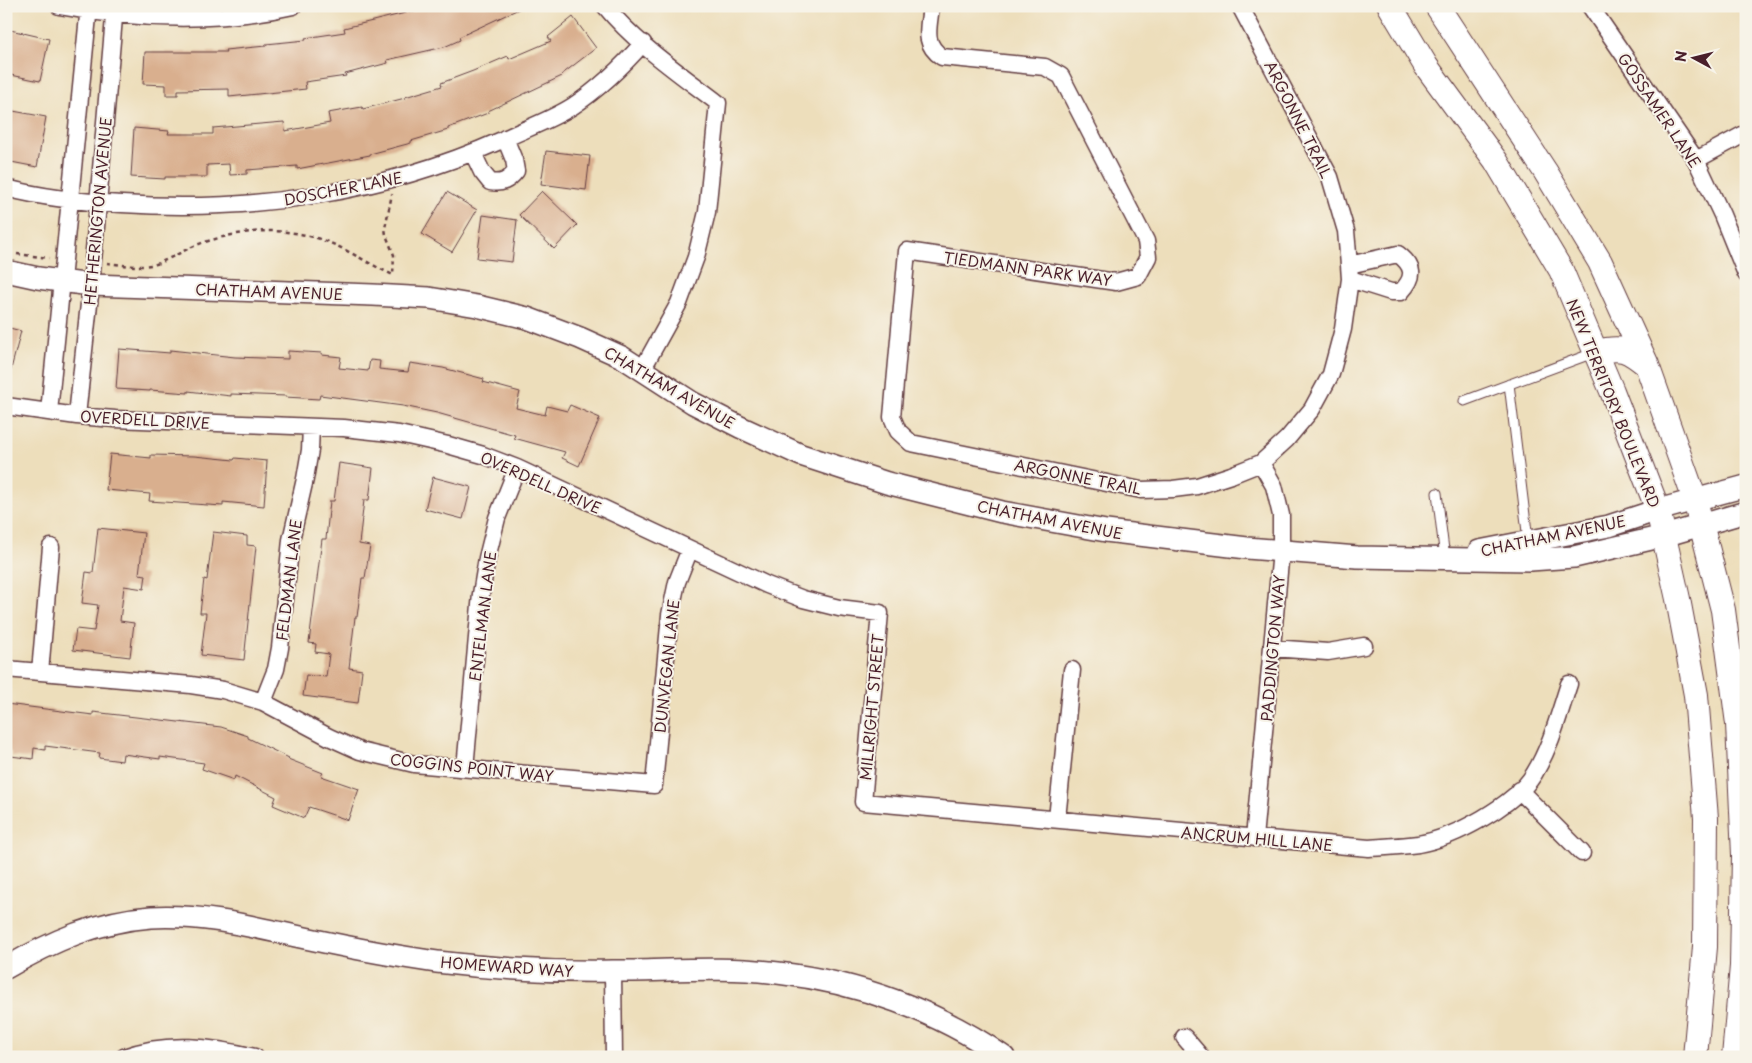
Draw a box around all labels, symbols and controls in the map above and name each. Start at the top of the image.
north arrow [1670,32,1720,82]
street label: GOSSAMER LANE [1615,49,1705,171]
street label: ARGONNE TRAIL [1259,56,1339,182]
street label: HETHERINGTON AVENUE [77,116,117,306]
street label: DOSCHER LANE [282,165,404,211]
street label: TIEDMANN PARK WAY [942,245,1114,291]
street label: CHATHAM AVENUE [195,277,343,305]
street label: NEW TERRITORY BOULEVARD [1561,295,1667,511]
street label: CHATHAM AVENUE [600,340,740,434]
street label: OVERDELL DRIVE [79,404,211,434]
street label: OVERDELL DRIVE [477,445,605,519]
street label: ARGONNE TRAIL [1012,452,1144,500]
street label: CHATHAM AVENUE [975,494,1125,544]
street label: CHATHAM AVENUE [1478,508,1628,562]
street label: FELDMAN LANE [269,518,307,642]
street label: ENTELMAN LANE [463,549,501,683]
street label: PADDINGTON WAY [1254,573,1290,722]
street label: DUNVEGAN LANE [648,598,684,734]
street label: MILLRIGHT STREET [853,632,889,781]
street label: COGGINS POINT WAY [389,747,555,787]
street label: ANCRUM HILL LANE [1180,820,1334,856]
street label: HOMEWARD WAY [440,950,575,982]

